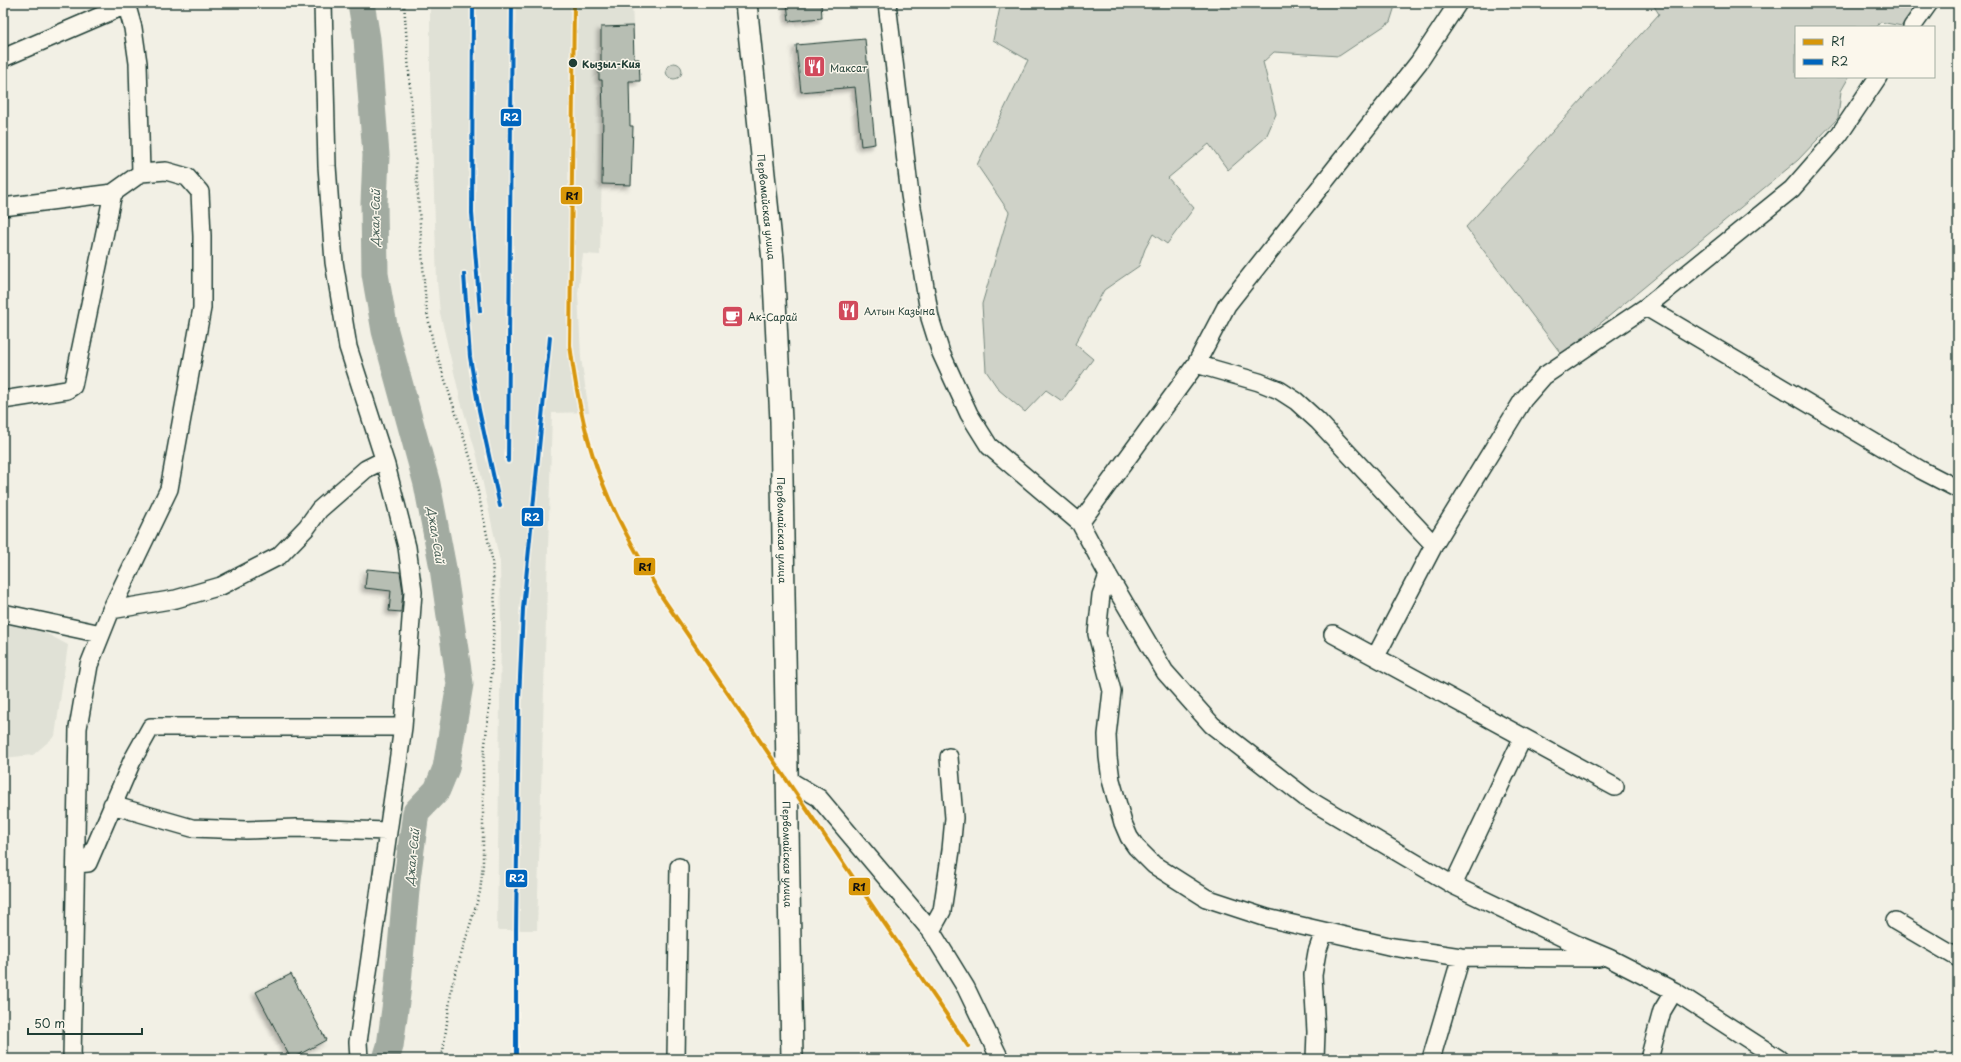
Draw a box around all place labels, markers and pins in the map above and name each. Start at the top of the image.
restaurant icon: Максат [802,54,828,80]
place label: Кызыл-Кия [582,56,641,71]
marker: Кызыл-Кия [567,57,579,69]
place label: Максат [830,60,868,75]
restaurant icon: Алтын Казына [835,297,861,323]
cafe icon: Ак-Сарай [720,303,746,329]
place label: Алтын Казына [864,303,936,318]
place label: Ак-Сарай [748,309,798,324]

